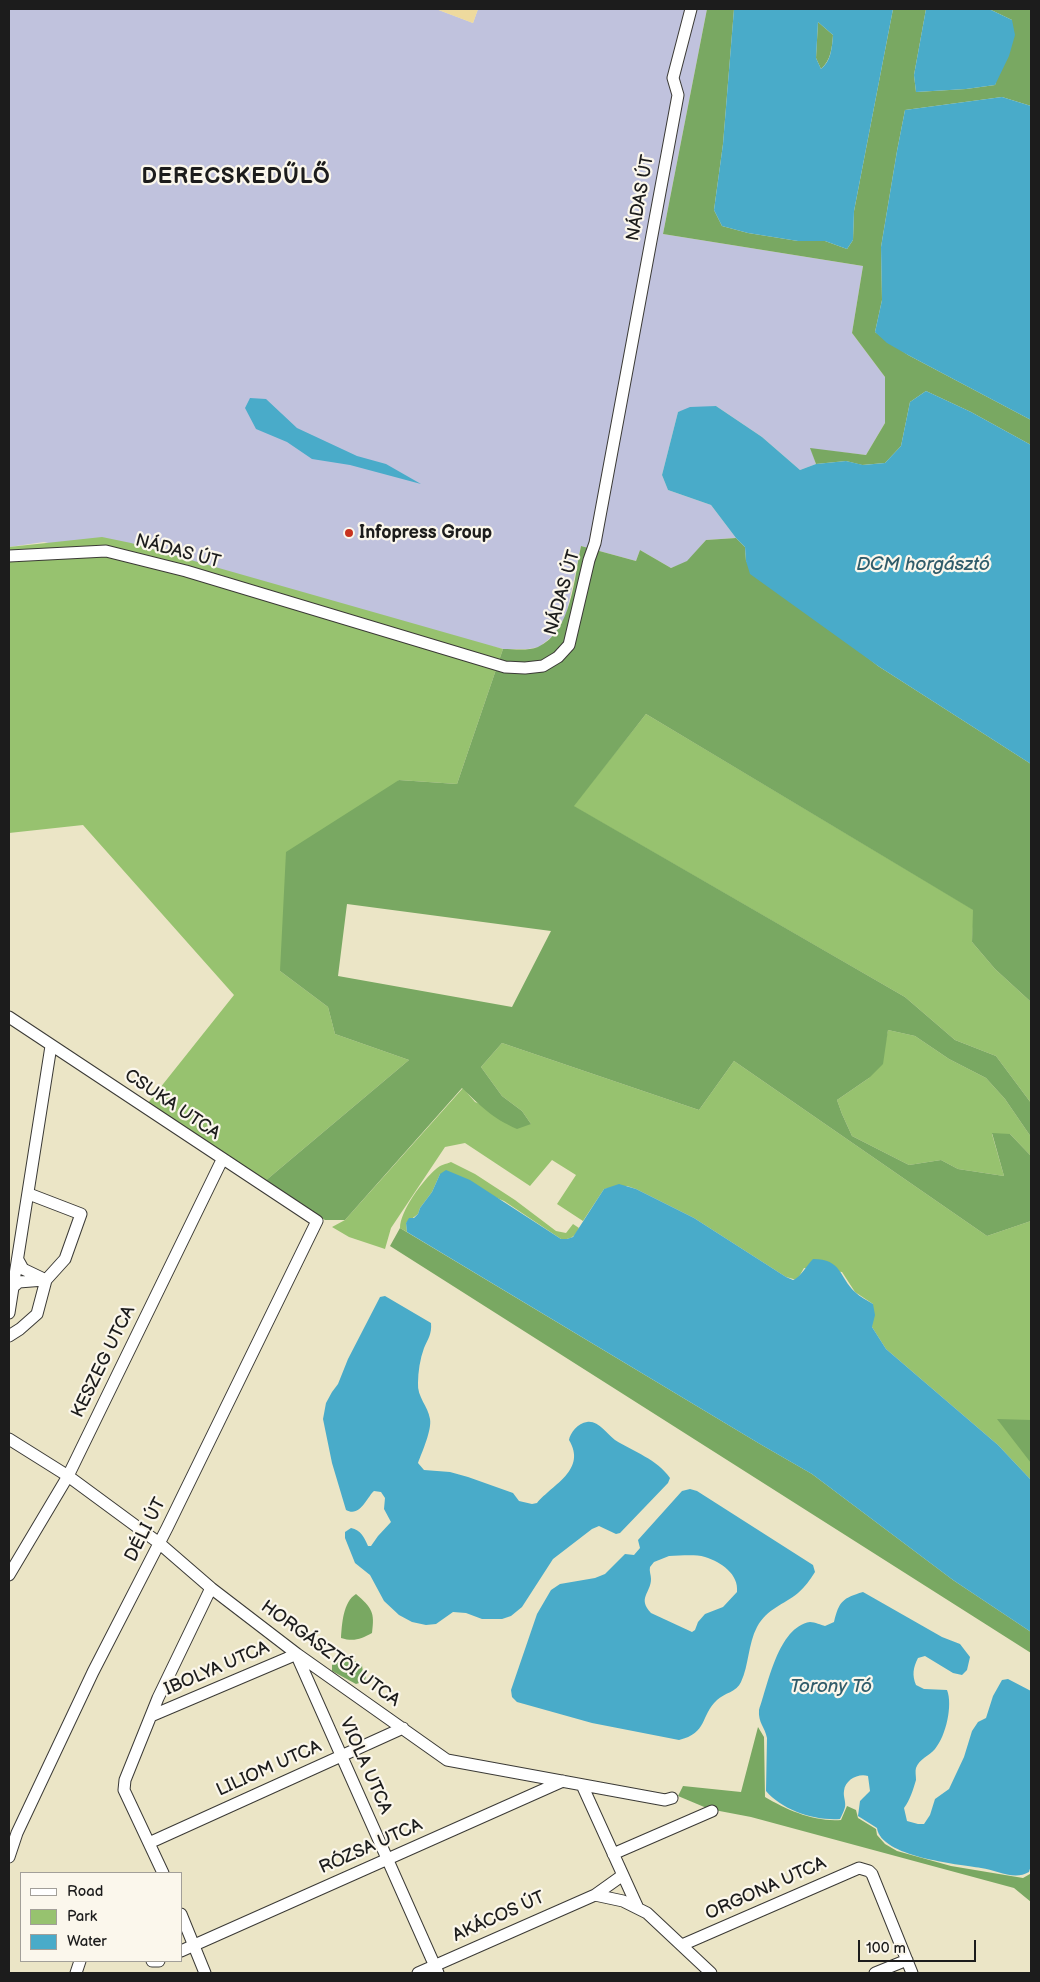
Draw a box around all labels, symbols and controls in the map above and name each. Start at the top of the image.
street label: NÁDAS ÚT [623,153,659,243]
district label: DERECSKEDŰLŐ [140,164,332,190]
place label: Infopress Group [359,522,492,544]
marker: Infopress Group [343,527,355,539]
street label: NÁDAS ÚT [133,530,223,574]
street label: NÁDAS ÚT [541,548,585,638]
water label: DCM horgásztó [856,554,990,576]
street label: CSUKA UTCA [120,1065,224,1145]
street label: KESZEG UTCA [68,1302,140,1422]
street label: DÉLI ÚT [121,1494,171,1566]
street label: HORGÁSZTÓI UTCA [256,1596,404,1712]
street label: IBOLYA UTCA [161,1637,273,1701]
water label: Torony Tó [790,1676,872,1698]
street label: VIOLA UTCA [334,1714,396,1818]
street label: LILIOM UTCA [213,1736,325,1802]
street label: RÓZSA UTCA [316,1815,426,1879]
street label: ORGONA UTCA [702,1853,830,1925]
legend [20,1872,182,1962]
text: Road [67,1882,103,1901]
street label: AKÁCOS ÚT [449,1887,549,1947]
text: Park [67,1907,97,1926]
scale bar [860,1930,978,1962]
text: Water [67,1932,107,1951]
text: 100 m [866,1939,906,1958]

